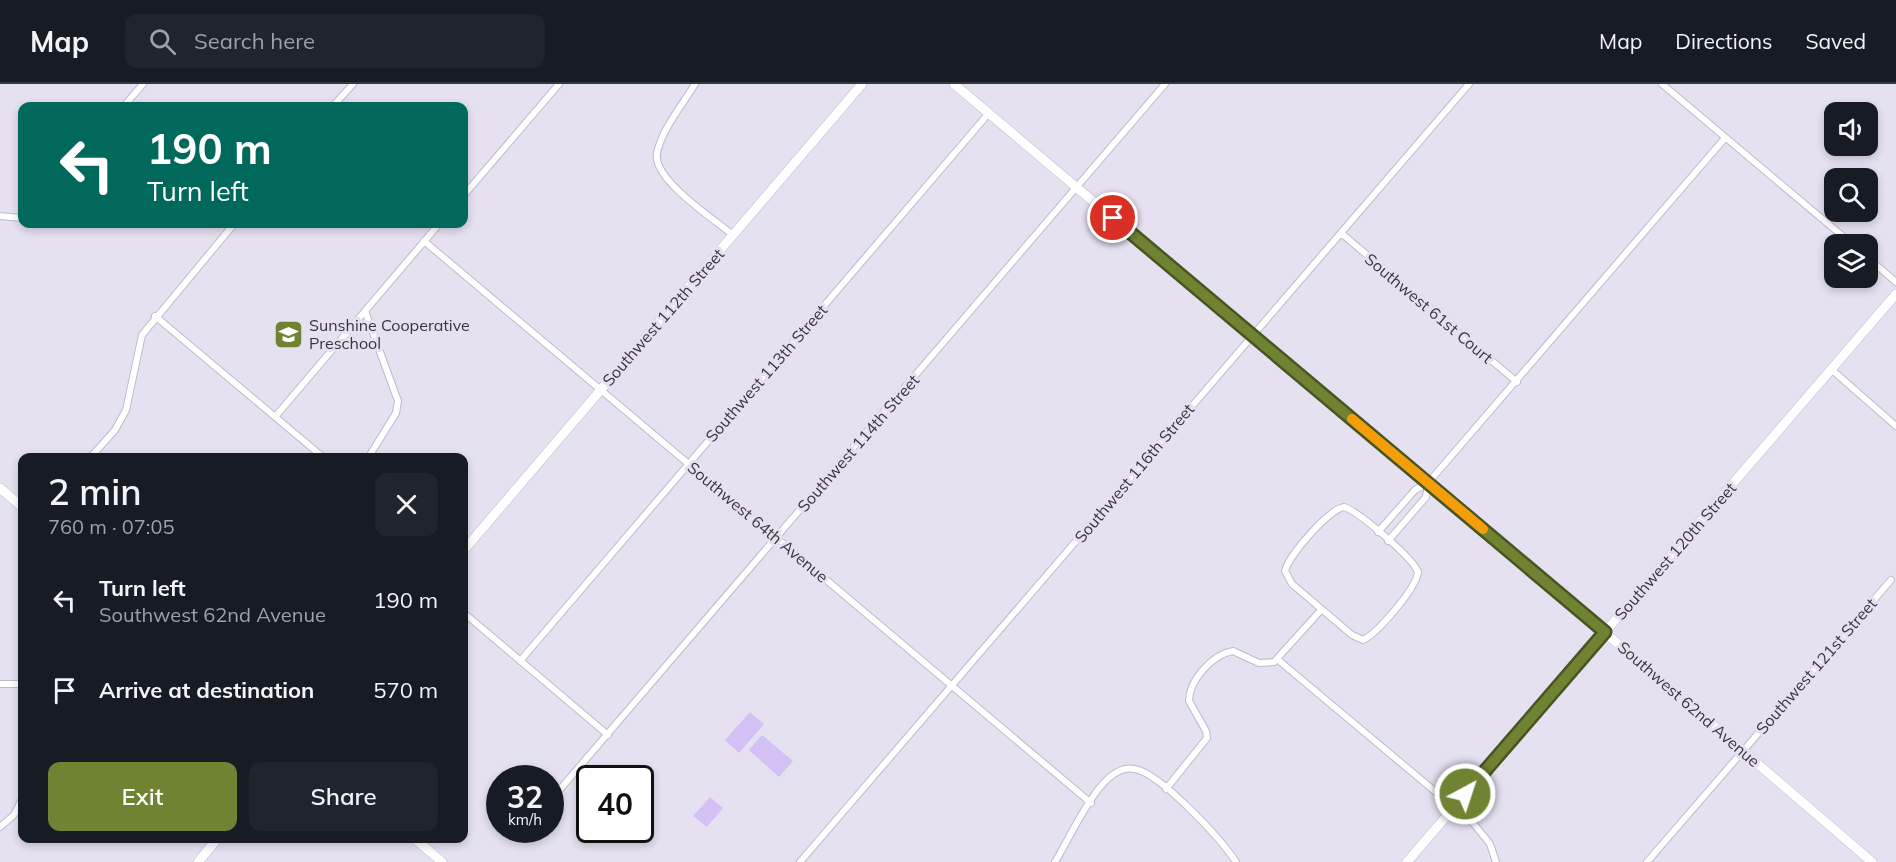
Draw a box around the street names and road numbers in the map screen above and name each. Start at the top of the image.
street label: Southwest 112th Street [598,244,728,390]
street label: Southwest 61st Court [1361,249,1497,368]
street label: Southwest 113th Street [701,300,831,446]
street label: Southwest 114th Street [793,370,923,516]
street label: Southwest 116th Street [1070,399,1198,547]
street label: Southwest 64th Avenue [684,457,832,587]
street label: Southwest 120th Street [1610,478,1740,624]
street label: Southwest 121st Street [1751,593,1881,738]
street label: Southwest 62nd Avenue [1614,637,1764,771]

